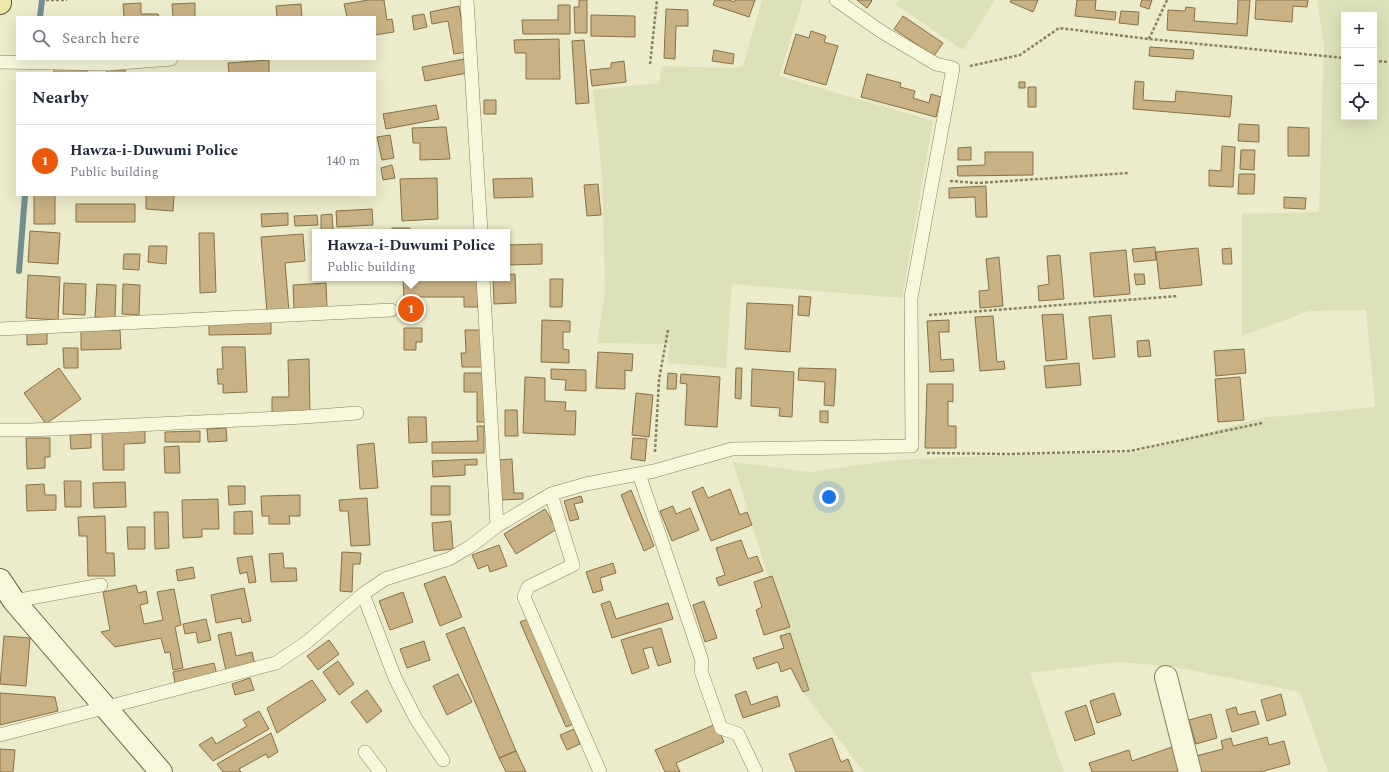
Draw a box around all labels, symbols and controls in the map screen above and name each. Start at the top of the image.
map controls [1341,12,1377,120]
button: + [1341,12,1377,48]
search box [16,16,376,60]
icon: search [30,27,52,49]
text: Search here [62,27,140,50]
button: − [1341,48,1377,84]
button: locate [1341,84,1377,120]
text: Nearby [32,85,88,111]
text: Hawza-i-Duwumi Police [70,139,238,162]
text: 1 [41,151,49,171]
text: 140 m [326,151,360,171]
text: Public building [70,162,159,182]
popup [312,229,510,281]
text: Hawza-i-Duwumi Police [327,234,495,257]
text: Public building [327,257,416,277]
pin: 1 [398,294,424,324]
your location [819,487,839,507]

